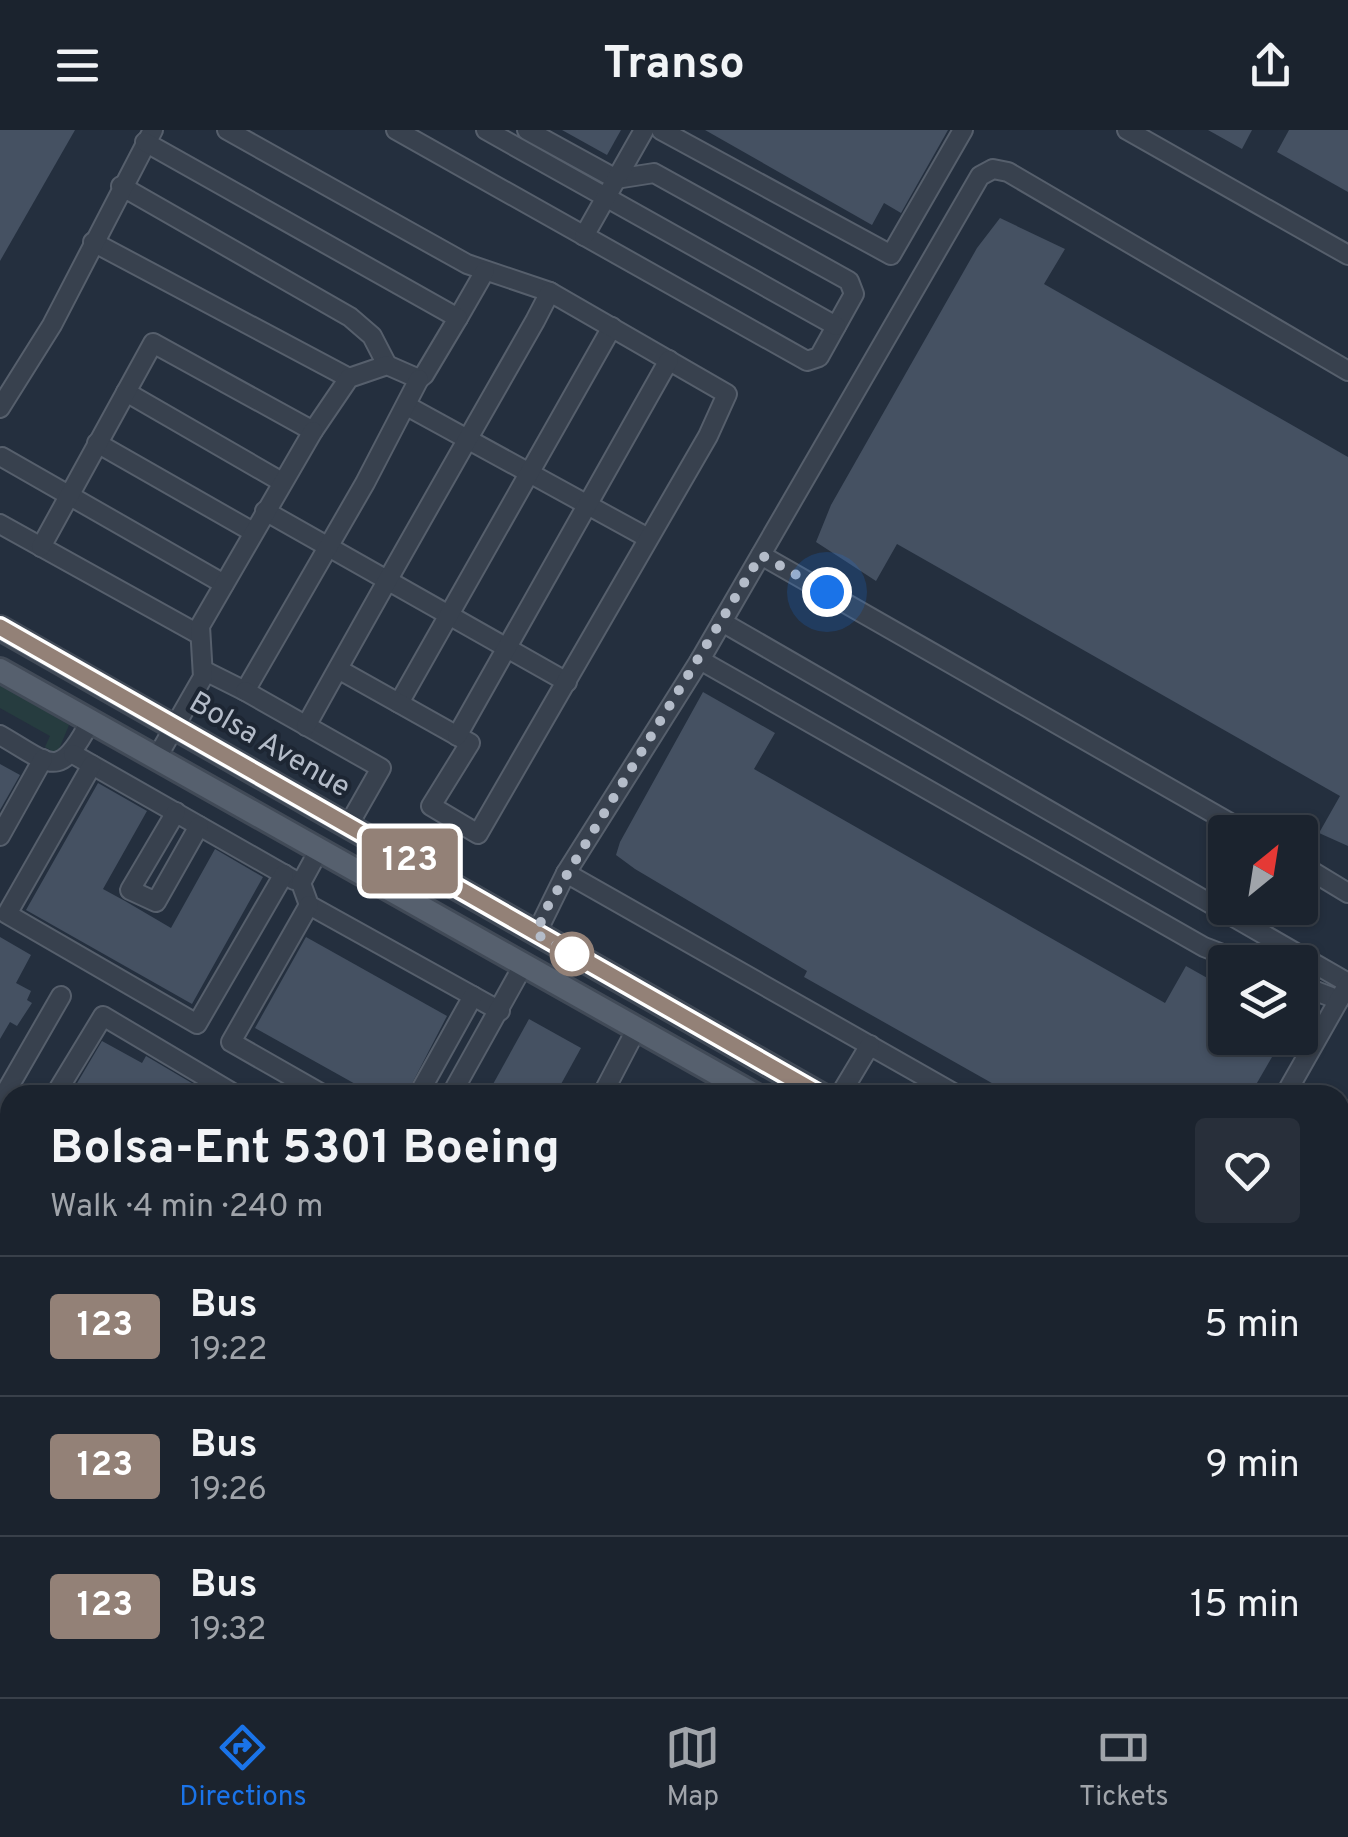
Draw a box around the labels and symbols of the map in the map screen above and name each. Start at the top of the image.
your location [802,567,852,617]
street label: Bolsa Avenue [182,685,356,807]
north arrow [1208,815,1318,925]
line badge: 123 [352,828,468,894]
unlabelled marker [551,933,593,975]

